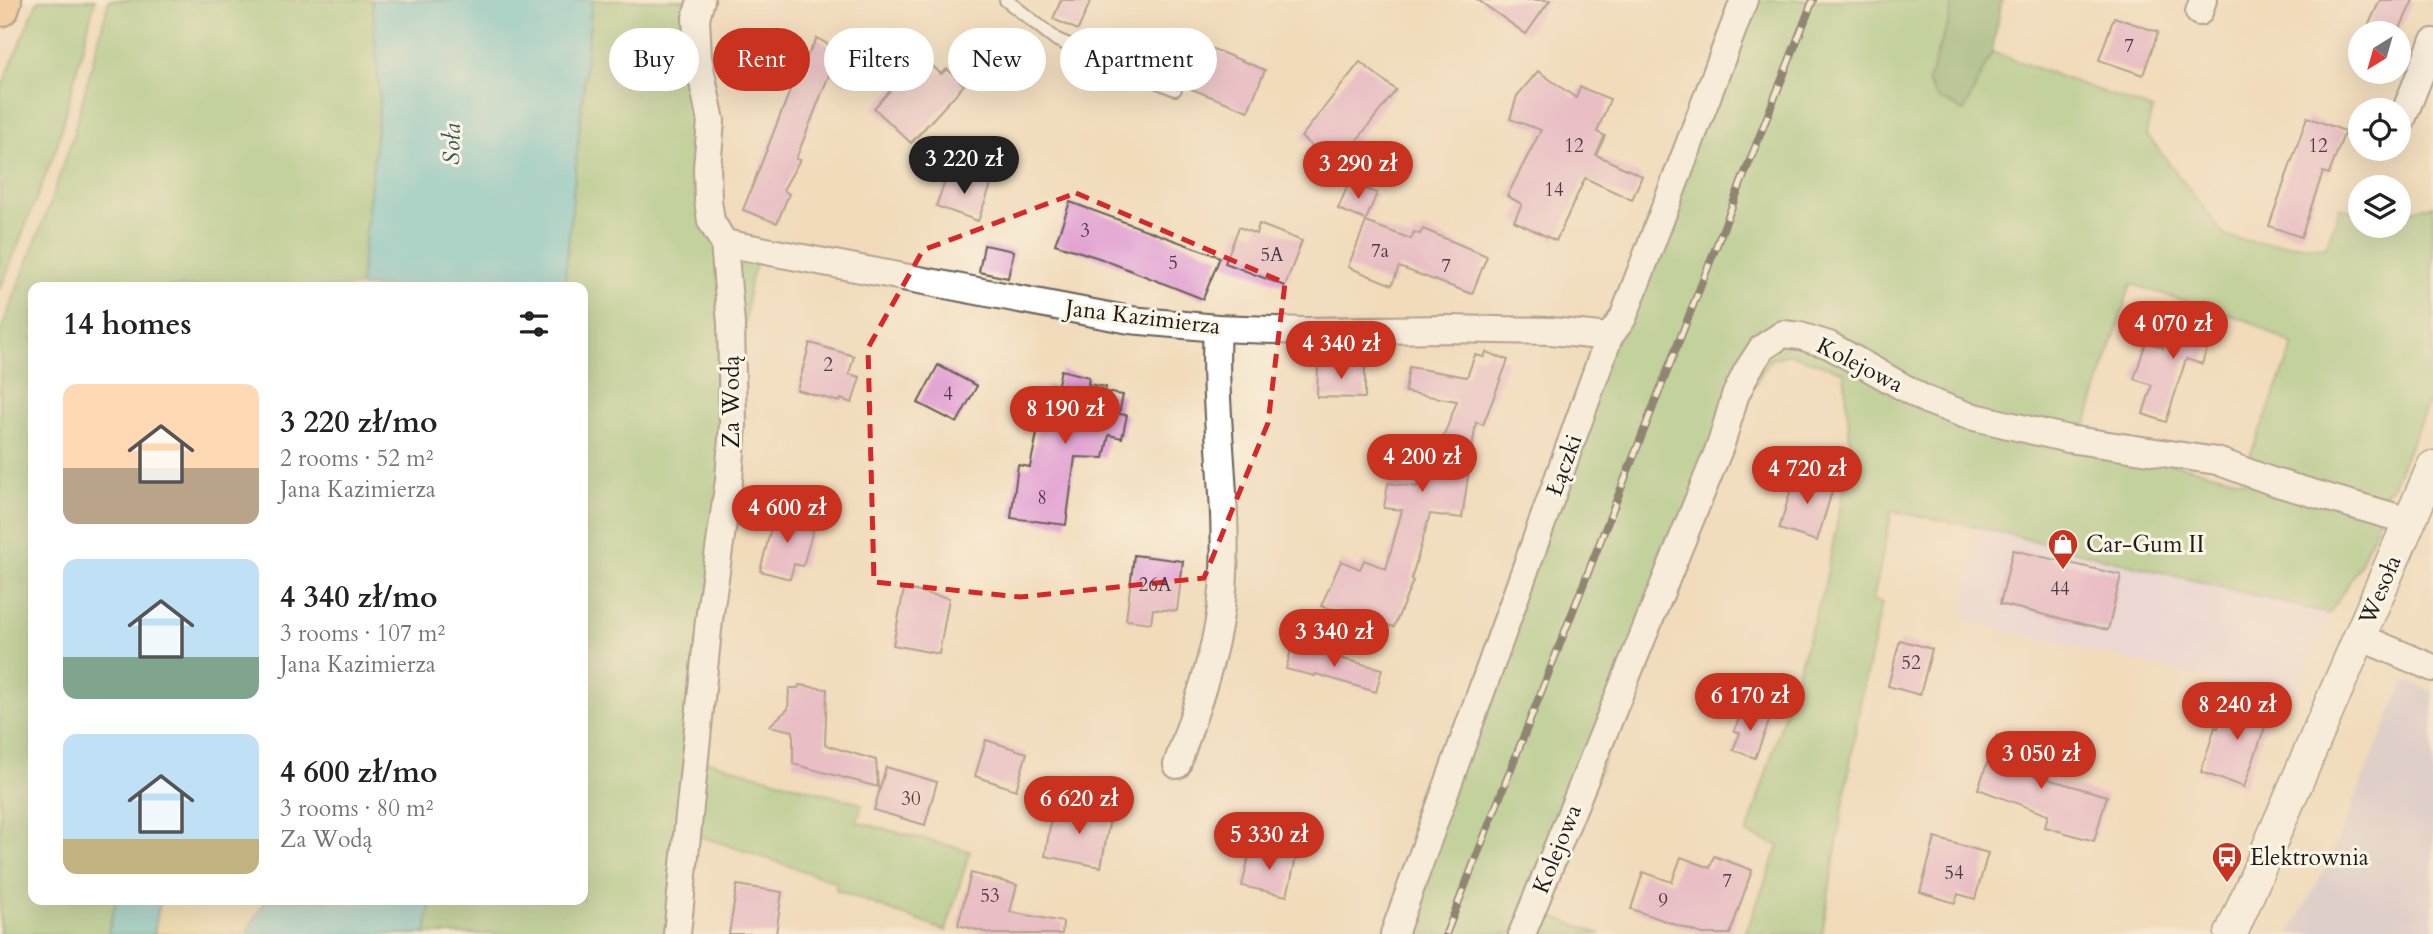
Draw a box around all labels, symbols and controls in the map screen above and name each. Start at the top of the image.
north arrow [2348,21,2412,84]
map controls [2348,21,2411,238]
chip: Buy [609,28,699,91]
chip: Rent [713,28,810,91]
chip: Filters [824,28,934,91]
chip: New [948,28,1046,91]
chip: Apartment [1060,28,1217,91]
house number: 7 [2124,33,2134,59]
button: locate [2348,98,2411,161]
water label: Soła [435,123,469,165]
house number: 12 [1564,133,1584,159]
house number: 12 [2308,133,2328,159]
pin: 3 220 zł [892,136,1036,196]
pin: 3 290 zł [1286,142,1430,201]
text: 3 220 zł [925,143,1003,174]
text: 3 290 zł [1319,148,1397,179]
button: layers [2348,175,2411,238]
house number: 14 [1544,177,1564,203]
house number: 3 [1080,218,1090,244]
house number: 7a [1371,238,1389,264]
house number: 5A [1260,242,1284,268]
house number: 5 [1168,250,1178,276]
house number: 7 [1441,253,1451,279]
street label: Jana Kazimierza [1061,292,1222,342]
pin: 4 070 zł [2101,302,2245,361]
text: 14 homes [63,304,192,345]
icon: filters [515,305,553,343]
text: 4 070 zł [2134,308,2212,339]
pin: 4 340 zł [1269,322,1413,381]
text: 4 340 zł [1302,328,1380,359]
street label: Kolejowa [1811,330,1909,400]
house number: 2 [823,352,833,378]
street label: Za Wodą [716,356,747,448]
house number: 4 [943,381,953,407]
pin: 8 190 zł [993,386,1137,446]
text: 8 190 zł [1026,393,1104,424]
text: 3 220 zł/mo [280,402,438,443]
icon: home [119,412,203,496]
street label: Łączki [1539,430,1589,500]
pin: 4 200 zł [1350,434,1494,494]
text: 4 200 zł [1383,441,1461,472]
text: 2 rooms · 52 m² [280,443,433,474]
pin: 4 720 zł [1735,447,1879,506]
text: 4 720 zł [1768,453,1846,484]
text: Jana Kazimierza [280,474,436,505]
house number: 8 [1037,485,1047,511]
pin: 4 600 zł [715,486,859,545]
text: 4 600 zł [748,492,826,523]
shop icon: Car-Gum II [2046,527,2080,571]
place label: Car-Gum II [2086,529,2204,560]
street label: Wesoła [2351,551,2408,630]
house number: 26A [1139,572,1172,598]
house number: 44 [2050,576,2070,602]
text: 4 340 zł/mo [280,577,438,618]
icon: home [119,587,203,671]
pin: 3 340 zł [1262,610,1406,669]
text: 3 340 zł [1295,616,1373,647]
text: 3 rooms · 107 m² [280,618,445,649]
text: Jana Kazimierza [280,649,436,680]
house number: 52 [1901,650,1921,676]
pin: 6 170 zł [1678,674,1822,733]
text: 6 170 zł [1711,680,1789,711]
pin: 8 240 zł [2165,682,2309,742]
text: 8 240 zł [2198,689,2276,720]
pin: 3 050 zł [1969,732,2113,791]
text: 3 050 zł [2002,738,2080,769]
text: 4 600 zł/mo [280,752,438,793]
icon: home [119,762,203,846]
pin: 6 620 zł [1007,776,1151,836]
text: 6 620 zł [1040,783,1118,814]
house number: 30 [901,786,921,812]
text: 3 rooms · 80 m² [280,793,433,824]
street label: Kolejowa [1525,800,1589,898]
pin: 5 330 zł [1197,812,1341,872]
text: 5 330 zł [1230,819,1308,850]
text: Za Wodą [280,824,372,855]
bus stop icon: Elektrownia [2210,840,2244,884]
place label: Elektrownia [2250,842,2369,873]
house number: 54 [1944,860,1964,886]
house number: 7 [1722,868,1732,894]
house number: 53 [980,883,1000,909]
house number: 9 [1658,888,1668,914]

